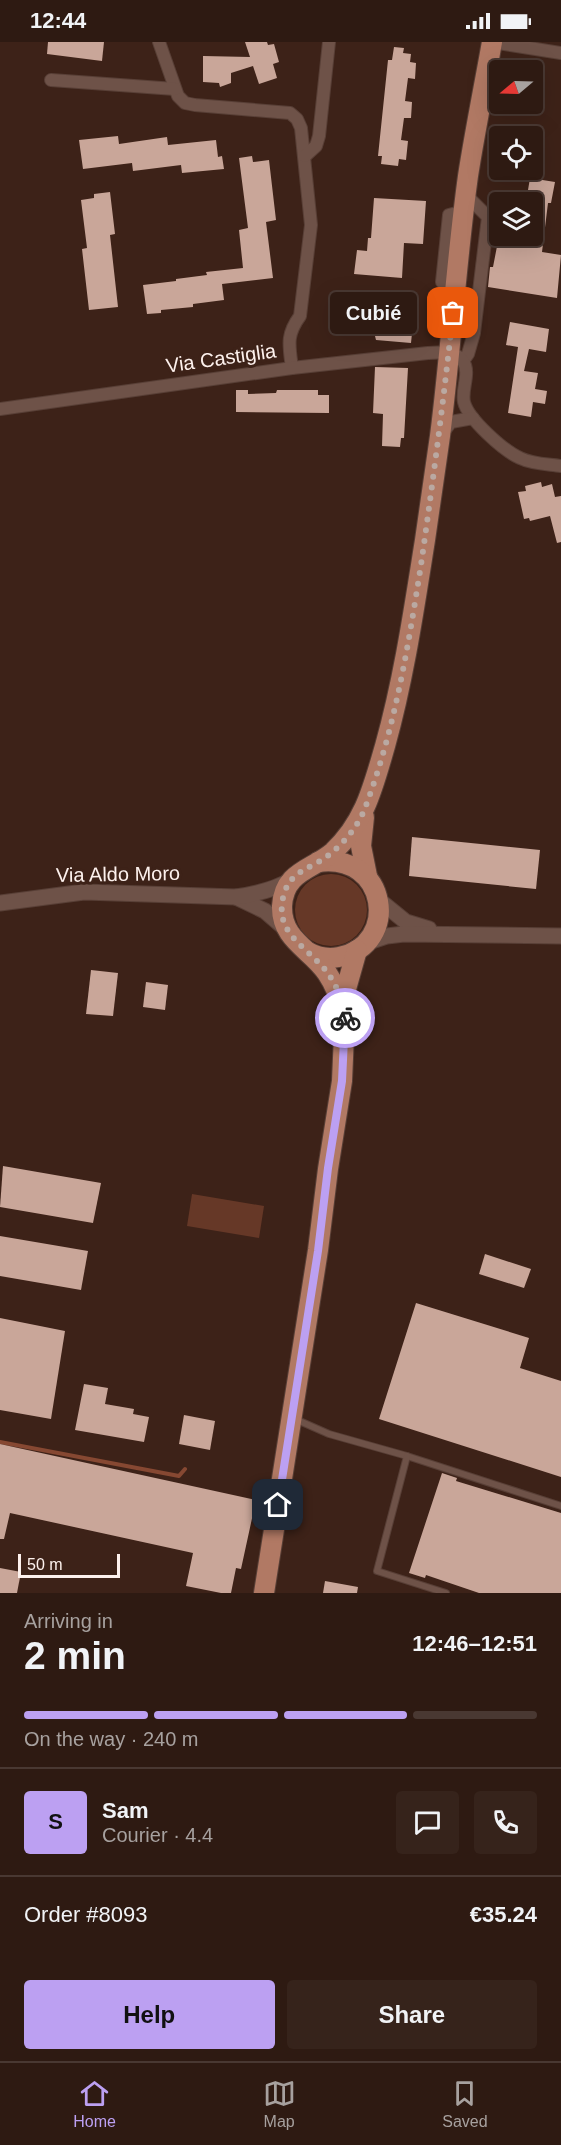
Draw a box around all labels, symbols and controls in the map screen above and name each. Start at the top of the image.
text: 12:44 [30,8,86,33]
north arrow [489,60,543,114]
map controls [489,60,543,246]
button: locate [489,126,543,180]
button: layers [489,192,543,246]
pin [427,287,478,338]
callout: Cubié [330,292,417,334]
icon: bag [436,296,469,329]
text: Cubié [346,302,401,324]
street label: Via Castiglia [165,339,278,377]
street label: Via Aldo Moro [56,862,180,886]
courier [315,988,375,1048]
icon: bike [329,1002,362,1035]
pin [252,1479,303,1530]
icon: home [261,1488,294,1521]
scale bar [18,1551,120,1578]
text: 50 m [27,1556,63,1573]
text: Arriving in [24,1610,113,1632]
text: 12:46–12:51 [412,1631,537,1656]
text: 2 min [24,1634,126,1677]
text: On the way · 240 m [24,1728,199,1750]
button: chat [396,1791,459,1854]
button: phone [474,1791,537,1854]
text: Sam [102,1798,148,1823]
text: S [48,1809,63,1834]
text: Courier · 4.4 [102,1824,213,1846]
text: Order #8093 [24,1902,148,1927]
text: €35.24 [470,1902,537,1927]
button: Help [24,1980,275,2049]
button: Share [287,1980,537,2049]
tab: Home [73,2077,116,2131]
tab: Map [263,2077,296,2131]
tab: Saved [442,2077,488,2131]

